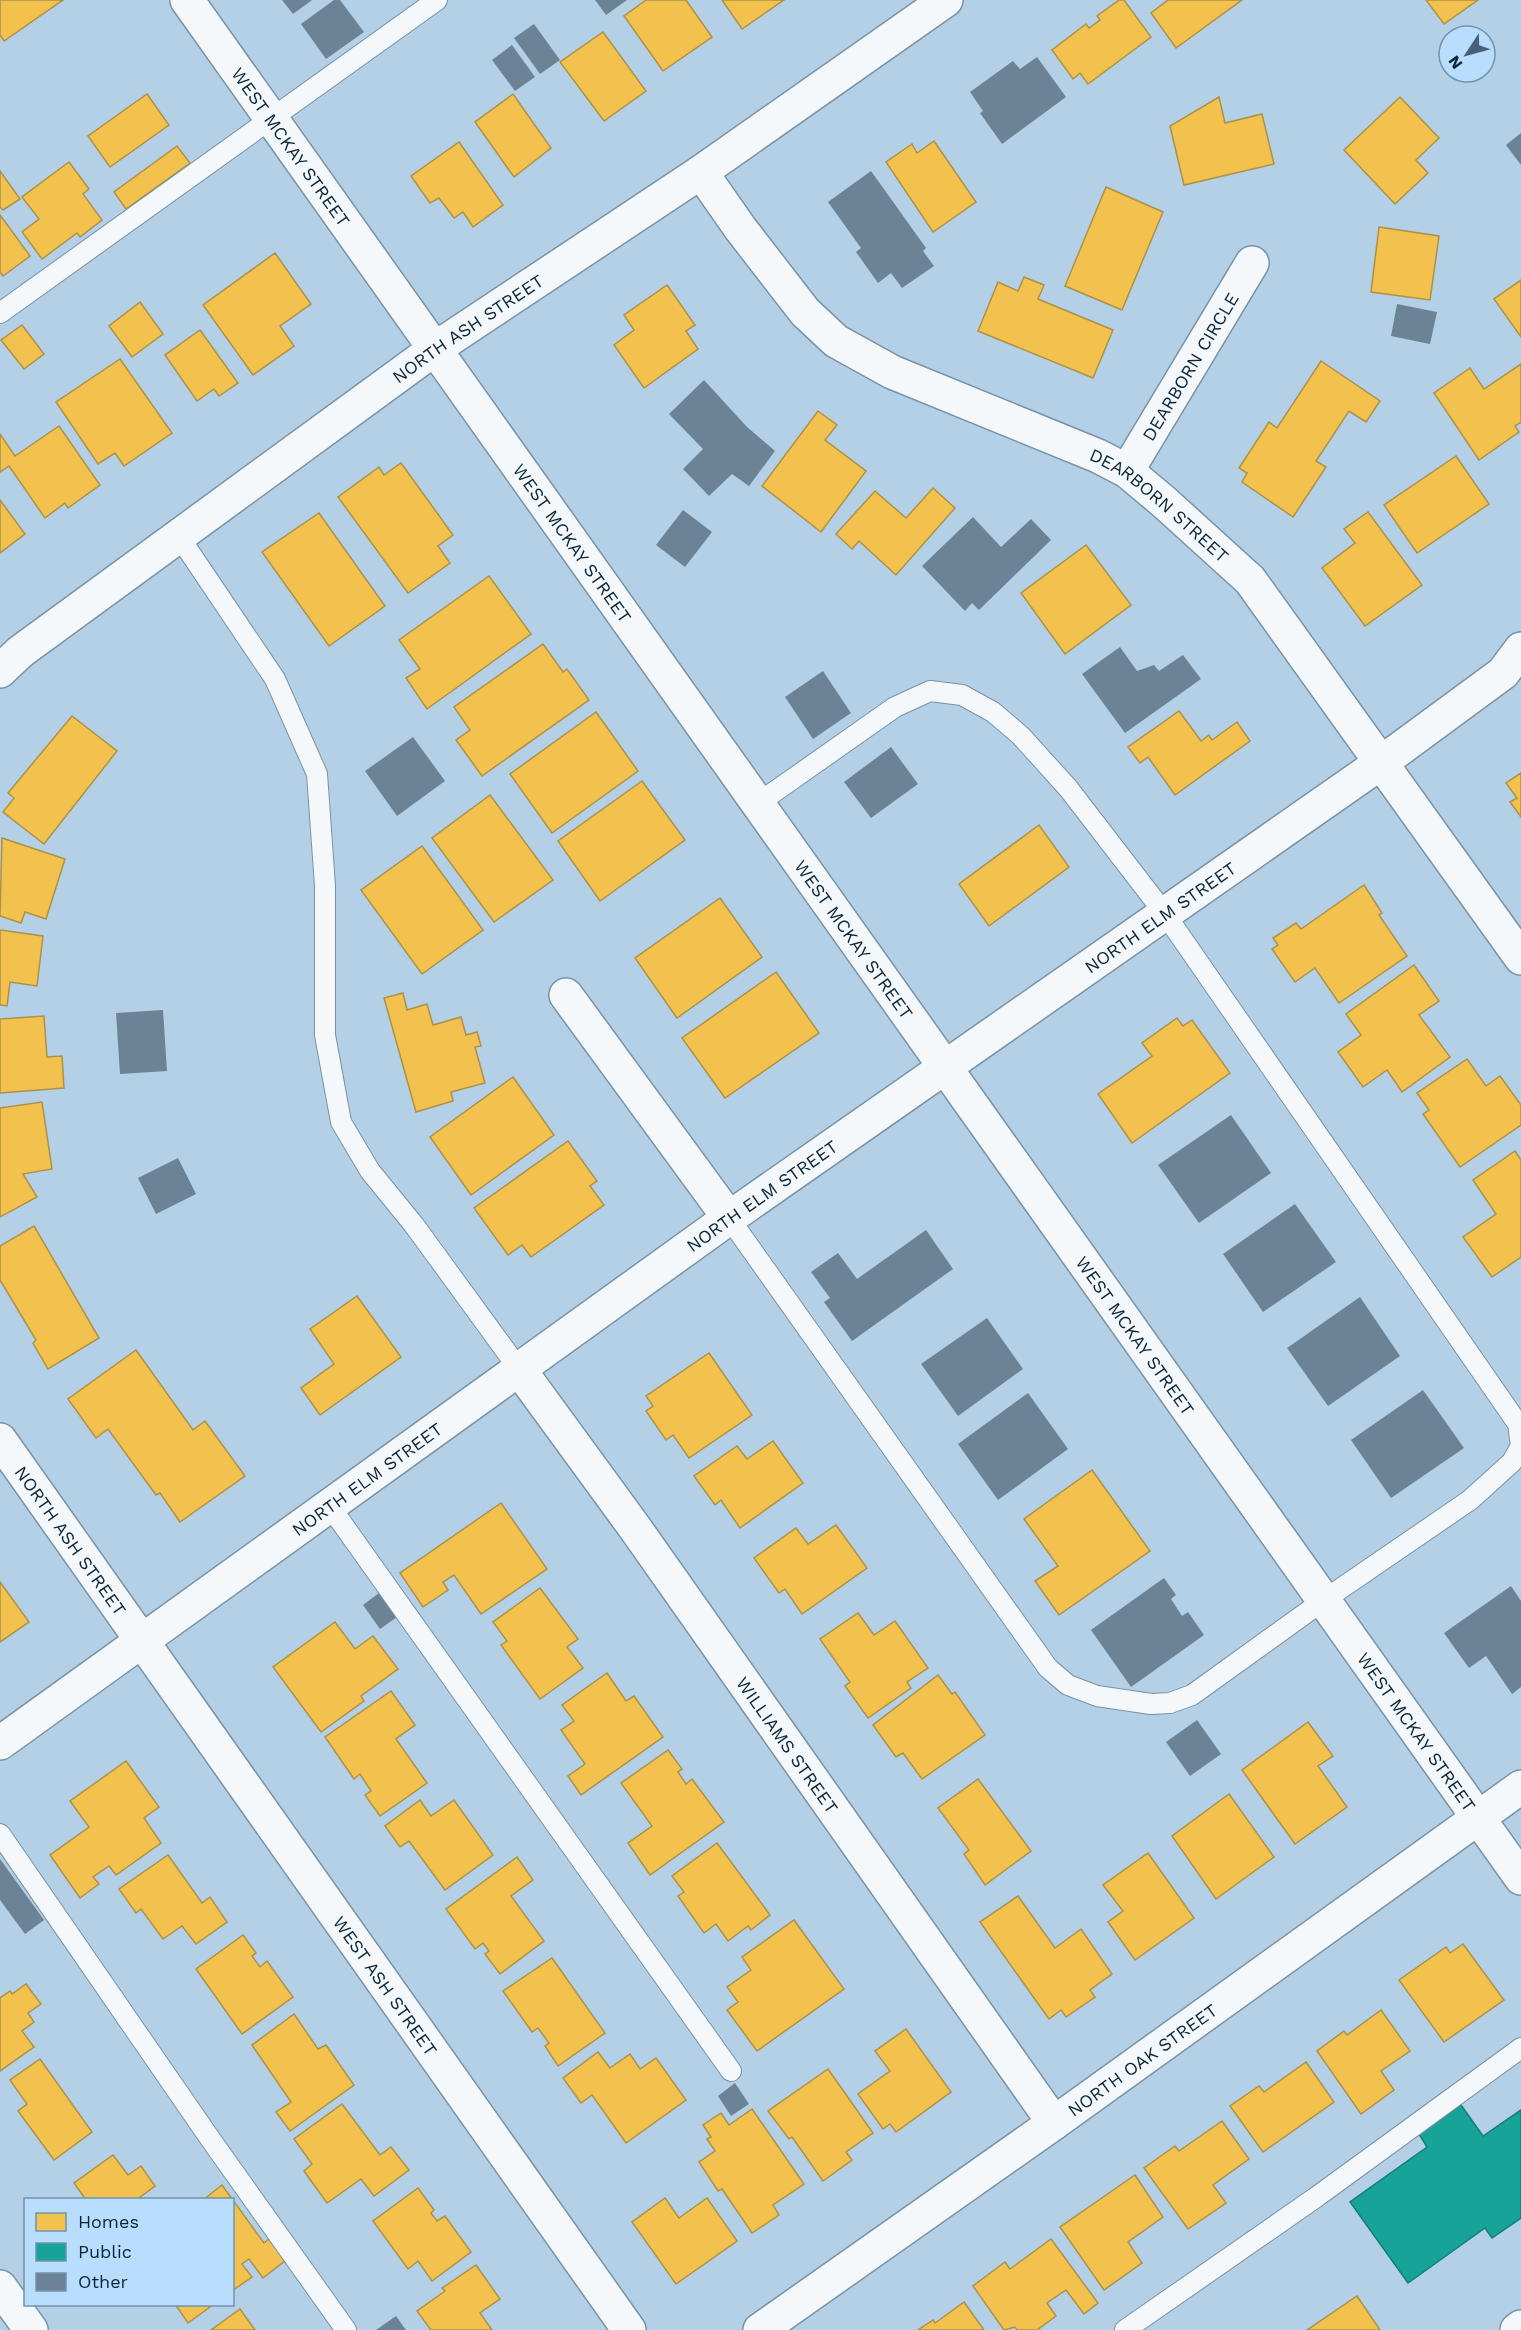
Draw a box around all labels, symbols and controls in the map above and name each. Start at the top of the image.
north arrow [1437,24,1497,84]
text: N [1444,52,1466,73]
street label: WEST MCKAY STREET [228,63,355,230]
street label: NORTH ASH STREET [388,269,547,387]
street label: DEARBORN CIRCLE [1137,289,1242,444]
street label: DEARBORN STREET [1087,443,1233,566]
street label: WEST MCKAY STREET [509,459,636,627]
street label: WEST MCKAY STREET [791,856,918,1023]
street label: NORTH ELM STREET [1080,857,1240,977]
street label: NORTH ELM STREET [682,1135,841,1256]
street label: WEST MCKAY STREET [1072,1252,1199,1419]
street label: NORTH ELM STREET [288,1418,446,1540]
street label: NORTH ASH STREET [11,1462,131,1619]
street label: WEST MCKAY STREET [1353,1648,1481,1815]
street label: WILLIAMS STREET [732,1672,843,1817]
street label: WEST ASH STREET [329,1912,442,2059]
street label: NORTH OAK STREET [1063,1999,1221,2120]
legend [24,2198,234,2306]
text: Homes [78,2211,139,2232]
text: Public [78,2241,132,2262]
text: Other [78,2271,128,2292]

